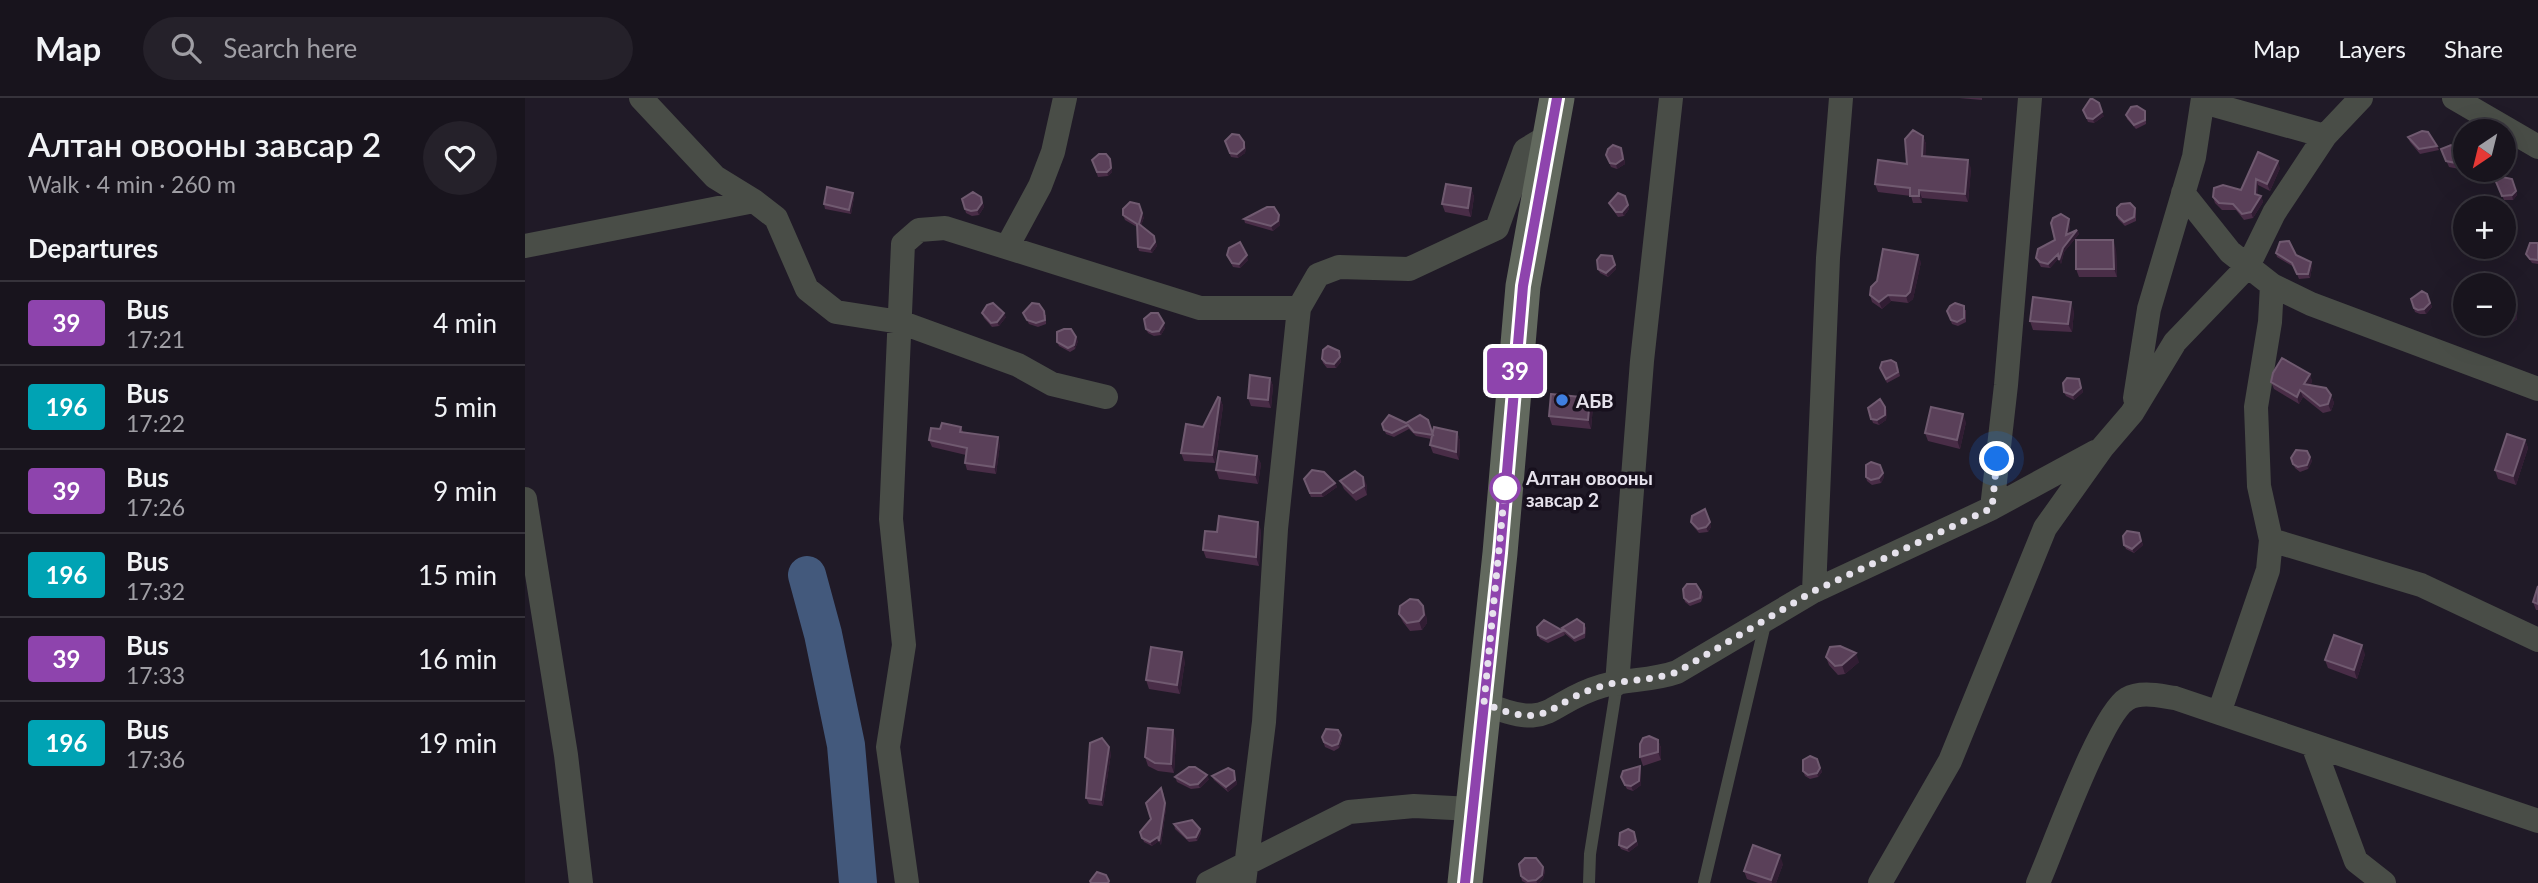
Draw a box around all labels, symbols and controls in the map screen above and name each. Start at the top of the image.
search box [143,17,633,80]
text: Map [35,28,101,68]
icon: search [167,29,205,67]
text: Search here [223,32,357,64]
text: Map [2253,34,2300,63]
text: Layers [2338,34,2406,63]
text: Share [2444,34,2503,63]
north arrow [2453,119,2517,182]
map controls [2453,119,2516,336]
button: heart [423,121,497,195]
text: Алтан овооны завсар 2 [28,124,381,164]
text: Walk · 4 min · 260 m [28,170,236,198]
button: + [2453,196,2516,259]
text: Departures [28,232,158,264]
button: − [2453,273,2516,336]
text: Bus [126,293,169,325]
text: 4 min [433,307,497,339]
text: 39 [53,308,80,337]
text: 17:21 [126,325,185,353]
line badge: 39 [1483,348,1546,394]
text: 39 [1501,356,1529,385]
text: Bus [126,377,169,409]
place label: АБВ [1575,389,1614,412]
text: 5 min [433,391,497,423]
text: 196 [46,392,87,421]
marker: АБВ [1554,392,1570,408]
text: 17:22 [126,409,185,437]
your location [1979,441,2014,476]
text: Bus [126,461,169,493]
place label: Алтан овооны завсар 2 [1525,466,1653,511]
marker: Алтан овооны завсар 2 [1490,473,1520,503]
text: 9 min [433,475,497,507]
text: 39 [53,476,80,505]
text: 17:26 [126,493,185,521]
text: Bus [126,545,169,577]
text: 15 min [418,559,497,591]
text: 196 [46,560,87,589]
text: 17:32 [126,577,185,605]
text: Bus [126,629,169,661]
text: 16 min [418,643,497,675]
text: 39 [53,644,80,673]
text: 17:33 [126,661,185,689]
text: Bus [126,713,169,745]
text: 19 min [418,727,497,759]
text: 196 [46,728,87,757]
text: 17:36 [126,745,185,773]

